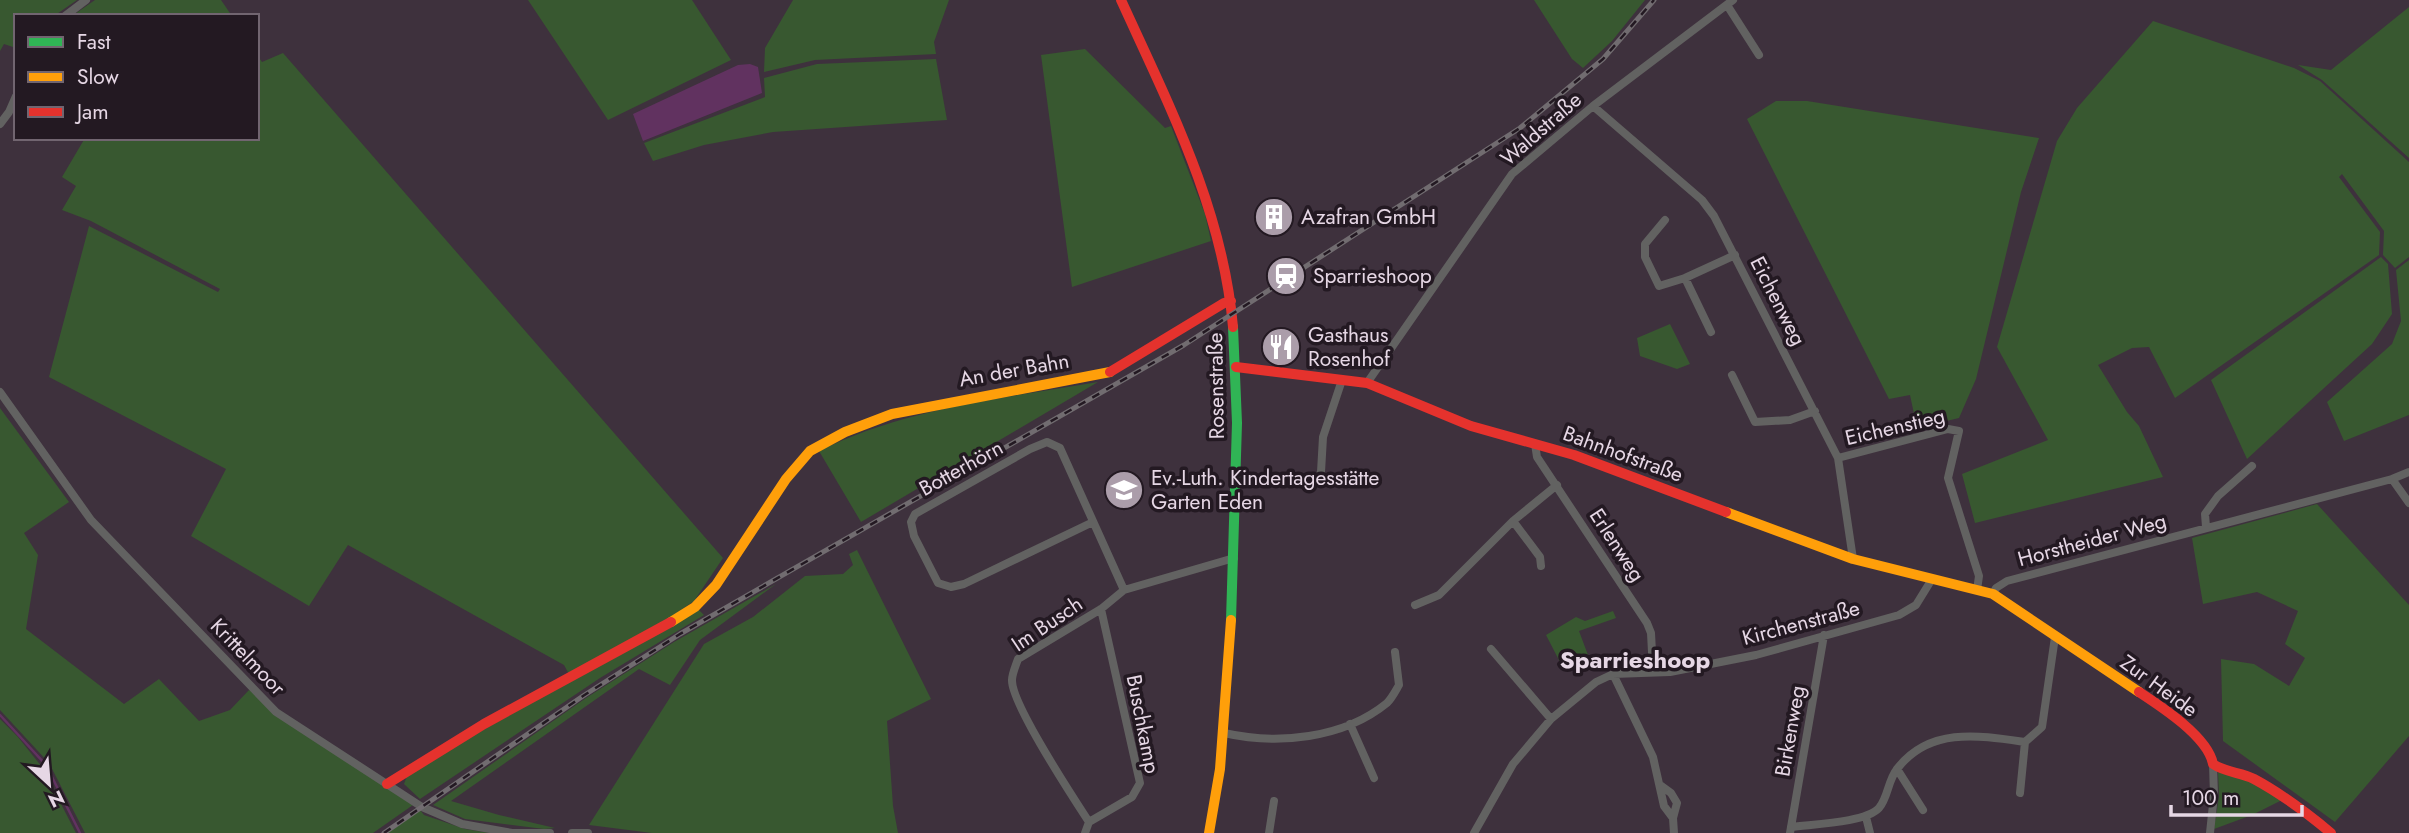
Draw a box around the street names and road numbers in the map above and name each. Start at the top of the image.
street label: Waldstraße [1494,85,1588,173]
street label: Eichenweg [1743,251,1813,351]
street label: Rosenstraße [1200,332,1232,440]
street label: An der Bahn [957,346,1071,394]
street label: Eichenstieg [1842,401,1948,453]
street label: Bahnhofstraße [1559,418,1687,490]
street label: Botterhörn [913,433,1009,503]
street label: Erlenweg [1582,502,1652,588]
street label: Horstheider Weg [2014,506,2170,574]
street label: Im Busch [1005,589,1089,659]
street label: Kirchenstraße [1739,593,1863,653]
street label: Krittelmoor [204,612,293,703]
street label: Zur Heide [2114,648,2204,725]
street label: Buschkamp [1119,672,1167,776]
street label: Birkenweg [1767,683,1813,779]

